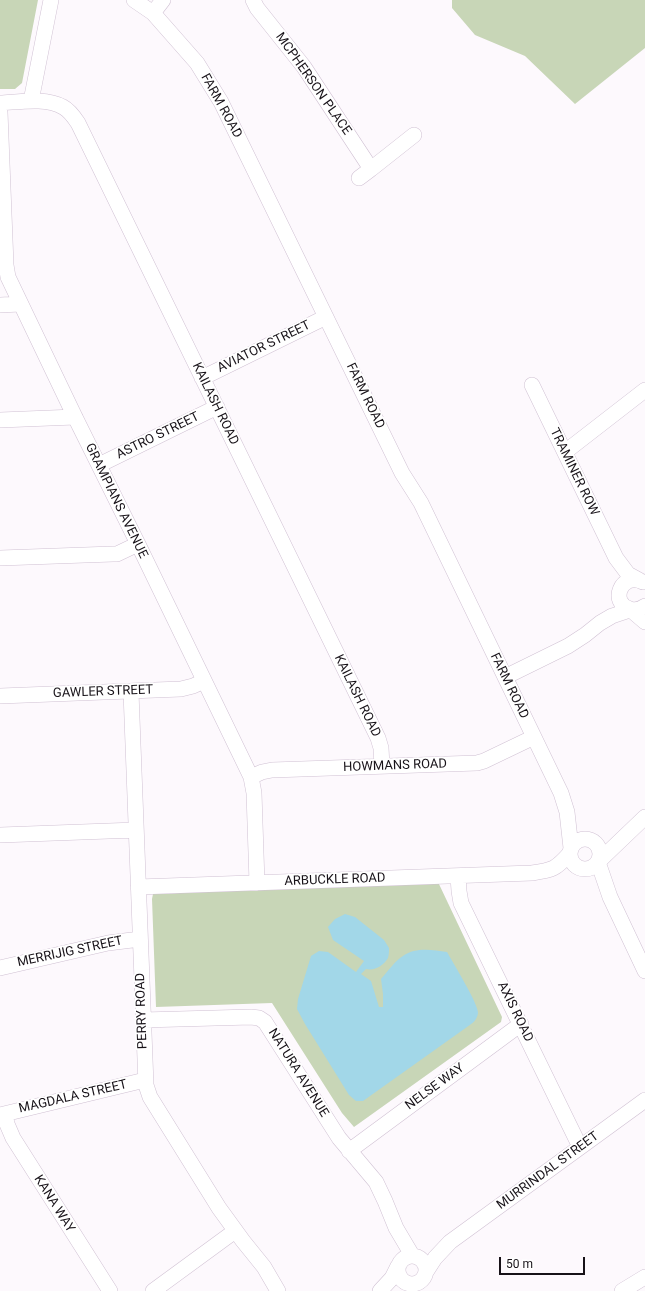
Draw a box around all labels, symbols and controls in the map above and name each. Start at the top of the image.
street label: MCPHERSON PLACE [272,30,354,138]
street label: FARM ROAD [197,71,245,141]
street label: AVIATOR STREET [215,318,313,376]
street label: KAILASH ROAD [188,360,242,448]
street label: FARM ROAD [342,361,388,431]
street label: ASTRO STREET [114,409,202,463]
street label: TRAMINER ROW [546,426,602,518]
street label: GRAMPIANS AVENUE [81,441,151,561]
street label: FARM ROAD [486,651,532,721]
street label: KAILASH ROAD [330,652,384,740]
street label: GAWLER STREET [53,682,153,702]
street label: HOWMANS ROAD [343,756,447,776]
street label: ARBUCKLE ROAD [284,870,386,890]
street label: MERRIJIG STREET [16,933,124,971]
street label: PERRY ROAD [133,973,151,1049]
street label: AXIS ROAD [494,979,536,1045]
street label: NATURA AVENUE [264,1026,332,1120]
street label: NELSE WAY [403,1060,467,1114]
street label: MAGDALA STREET [17,1077,129,1117]
street label: MURRINDAL STREET [494,1129,602,1213]
street label: KANA WAY [30,1172,78,1236]
scale bar [501,1249,587,1275]
text: 50 m [506,1257,533,1271]

